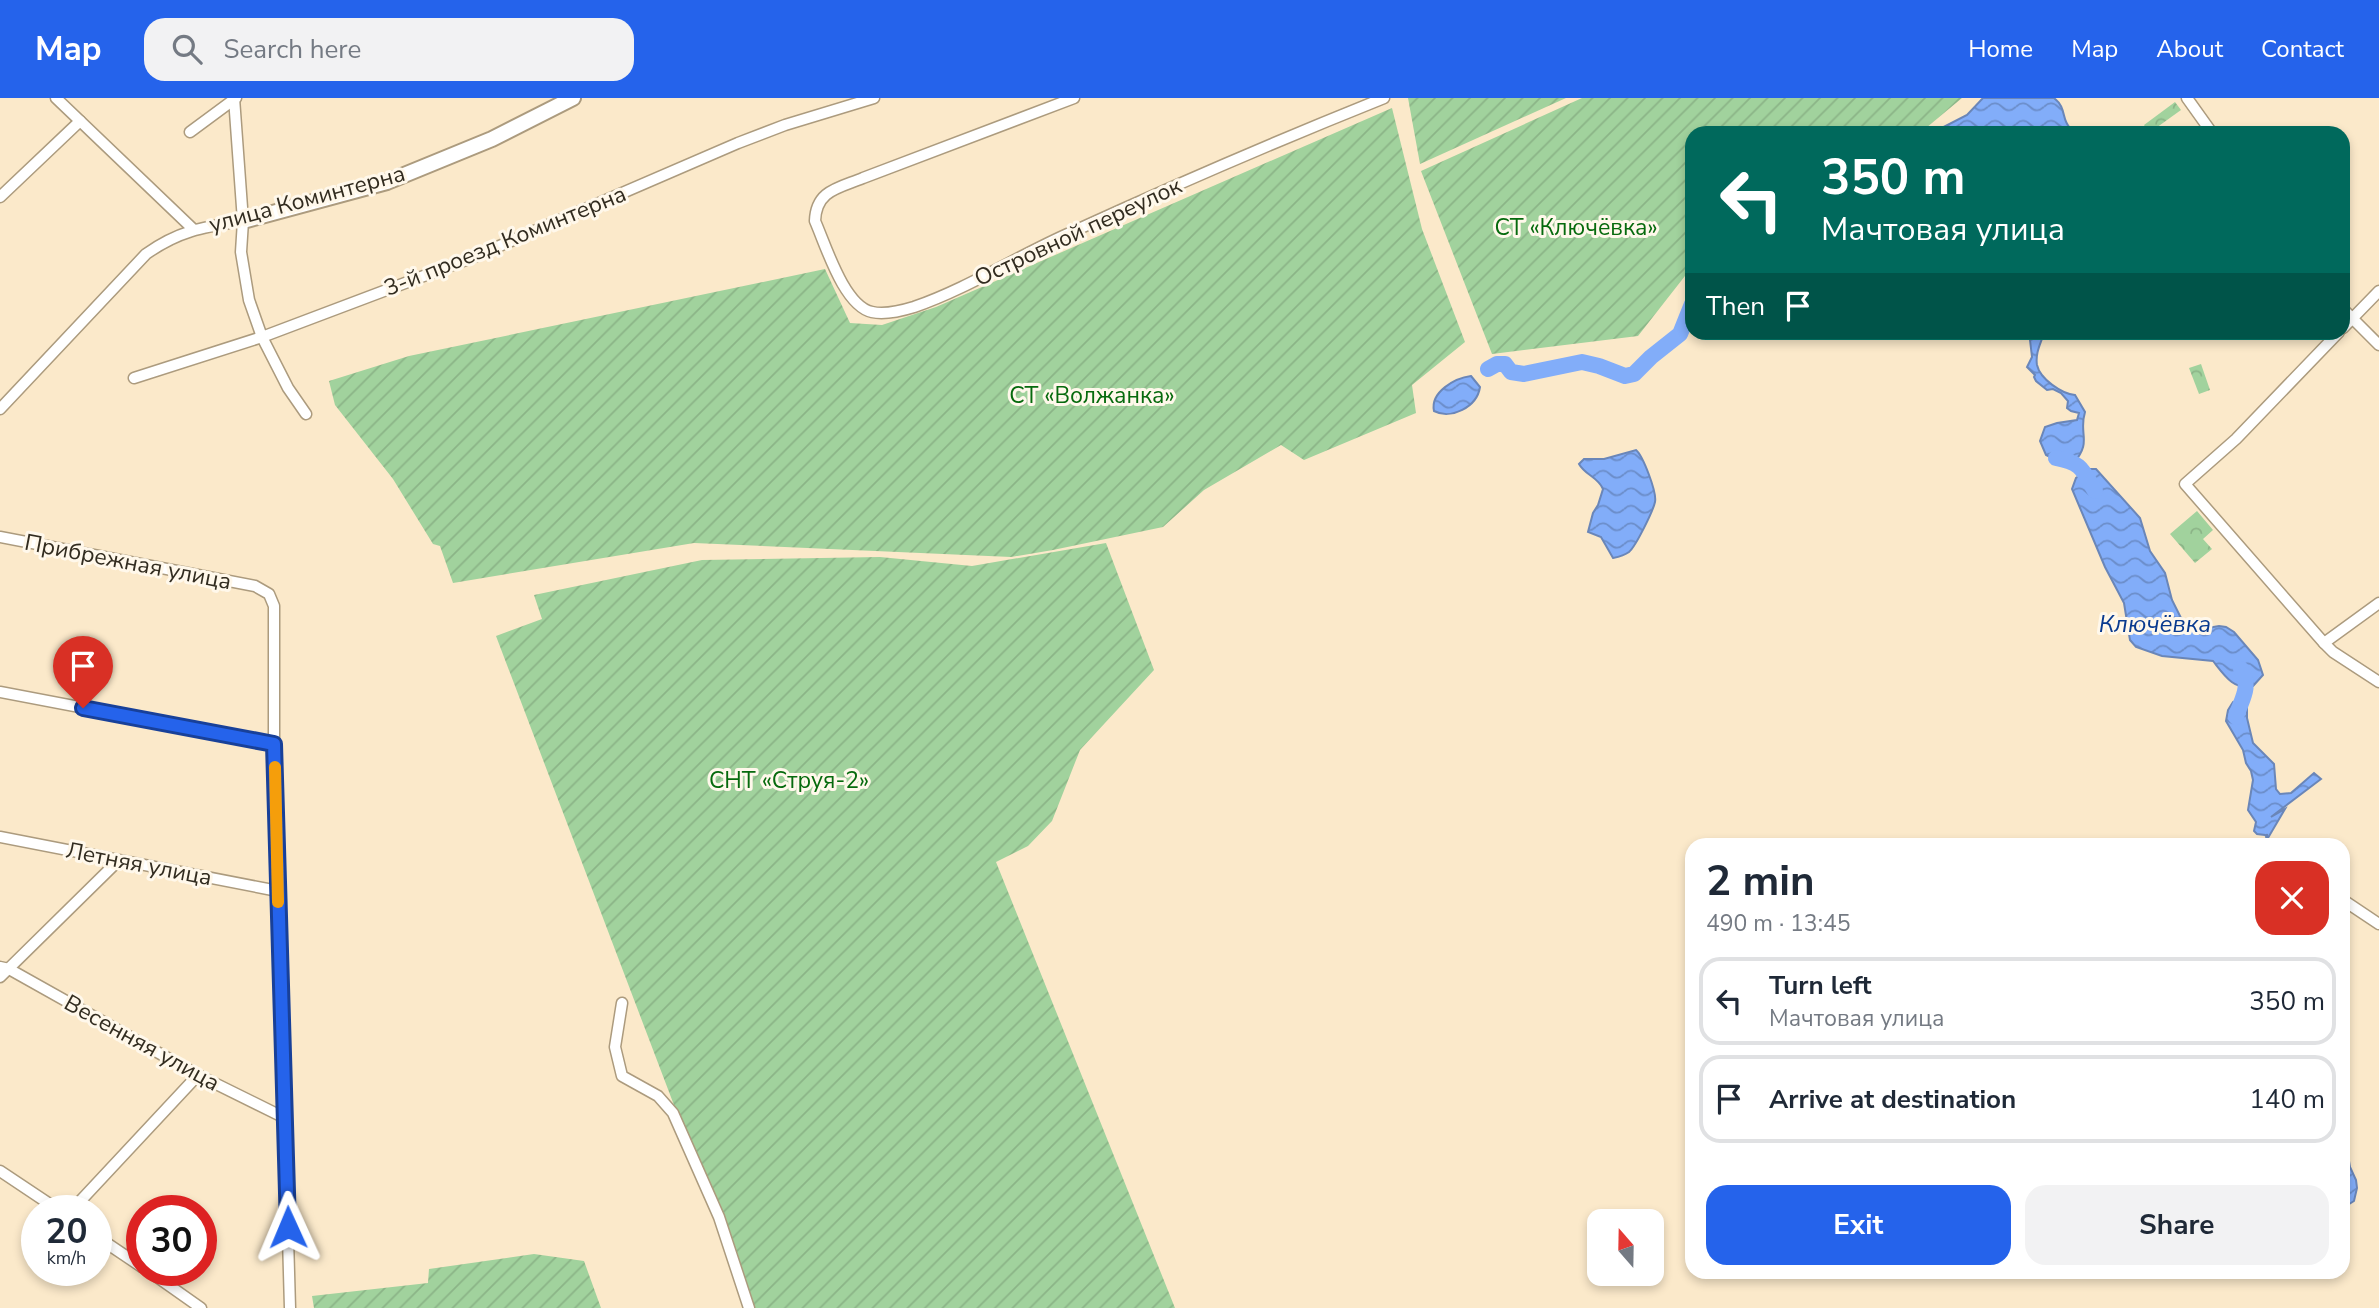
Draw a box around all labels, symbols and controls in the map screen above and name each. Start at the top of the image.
search box [144,18,634,81]
text: Map [35,27,102,72]
icon: search [168,30,206,68]
text: Search here [224,32,361,67]
text: Home [1968,33,2033,65]
text: Map [2071,33,2118,65]
text: About [2156,33,2223,65]
text: Contact [2261,33,2344,65]
text: 350 m [1821,144,1965,211]
icon: left [1706,154,1797,245]
street label: улица Коминтерна [205,158,409,240]
street label: Островной переулок [969,170,1187,294]
street label: 3-й проезд Коминтерна [379,178,631,304]
text: Мачтовая улица [1821,208,2065,251]
park label: СТ «Ключёвка» [1494,212,1658,243]
icon: arrive [1779,287,1817,325]
text: Then [1706,289,1765,324]
park label: СТ «Волжанка» [1009,380,1175,411]
street label: Прибрежная улица [22,527,234,597]
water label: Ключёвка [2099,608,2211,640]
pin [53,636,113,708]
icon: arrive [64,647,102,685]
park label: СНТ «Струя-2» [709,765,869,796]
street label: Летняя улица [63,835,215,893]
text: 2 min [1706,853,1815,910]
button: close [2255,861,2329,935]
text: 490 m · 13:45 [1706,908,1851,939]
text: Turn left [1769,968,1872,1003]
icon: left [1710,982,1748,1020]
text: 350 m [2249,984,2325,1019]
street label: Весенняя улица [59,987,225,1099]
text: Мачтовая улица [1769,1003,1944,1034]
icon: arrive [1710,1080,1748,1118]
text: Arrive at destination [1769,1082,2016,1117]
text: 140 m [2249,1082,2325,1117]
button: Exit [1706,1185,2011,1265]
button: Share [2025,1185,2329,1265]
position arrow [251,1190,325,1264]
speed limit sign: 30 [126,1195,217,1286]
text: 20 [45,1208,88,1255]
north arrow [1587,1209,1664,1286]
map controls [1587,1209,1664,1286]
text: km/h [47,1246,86,1270]

